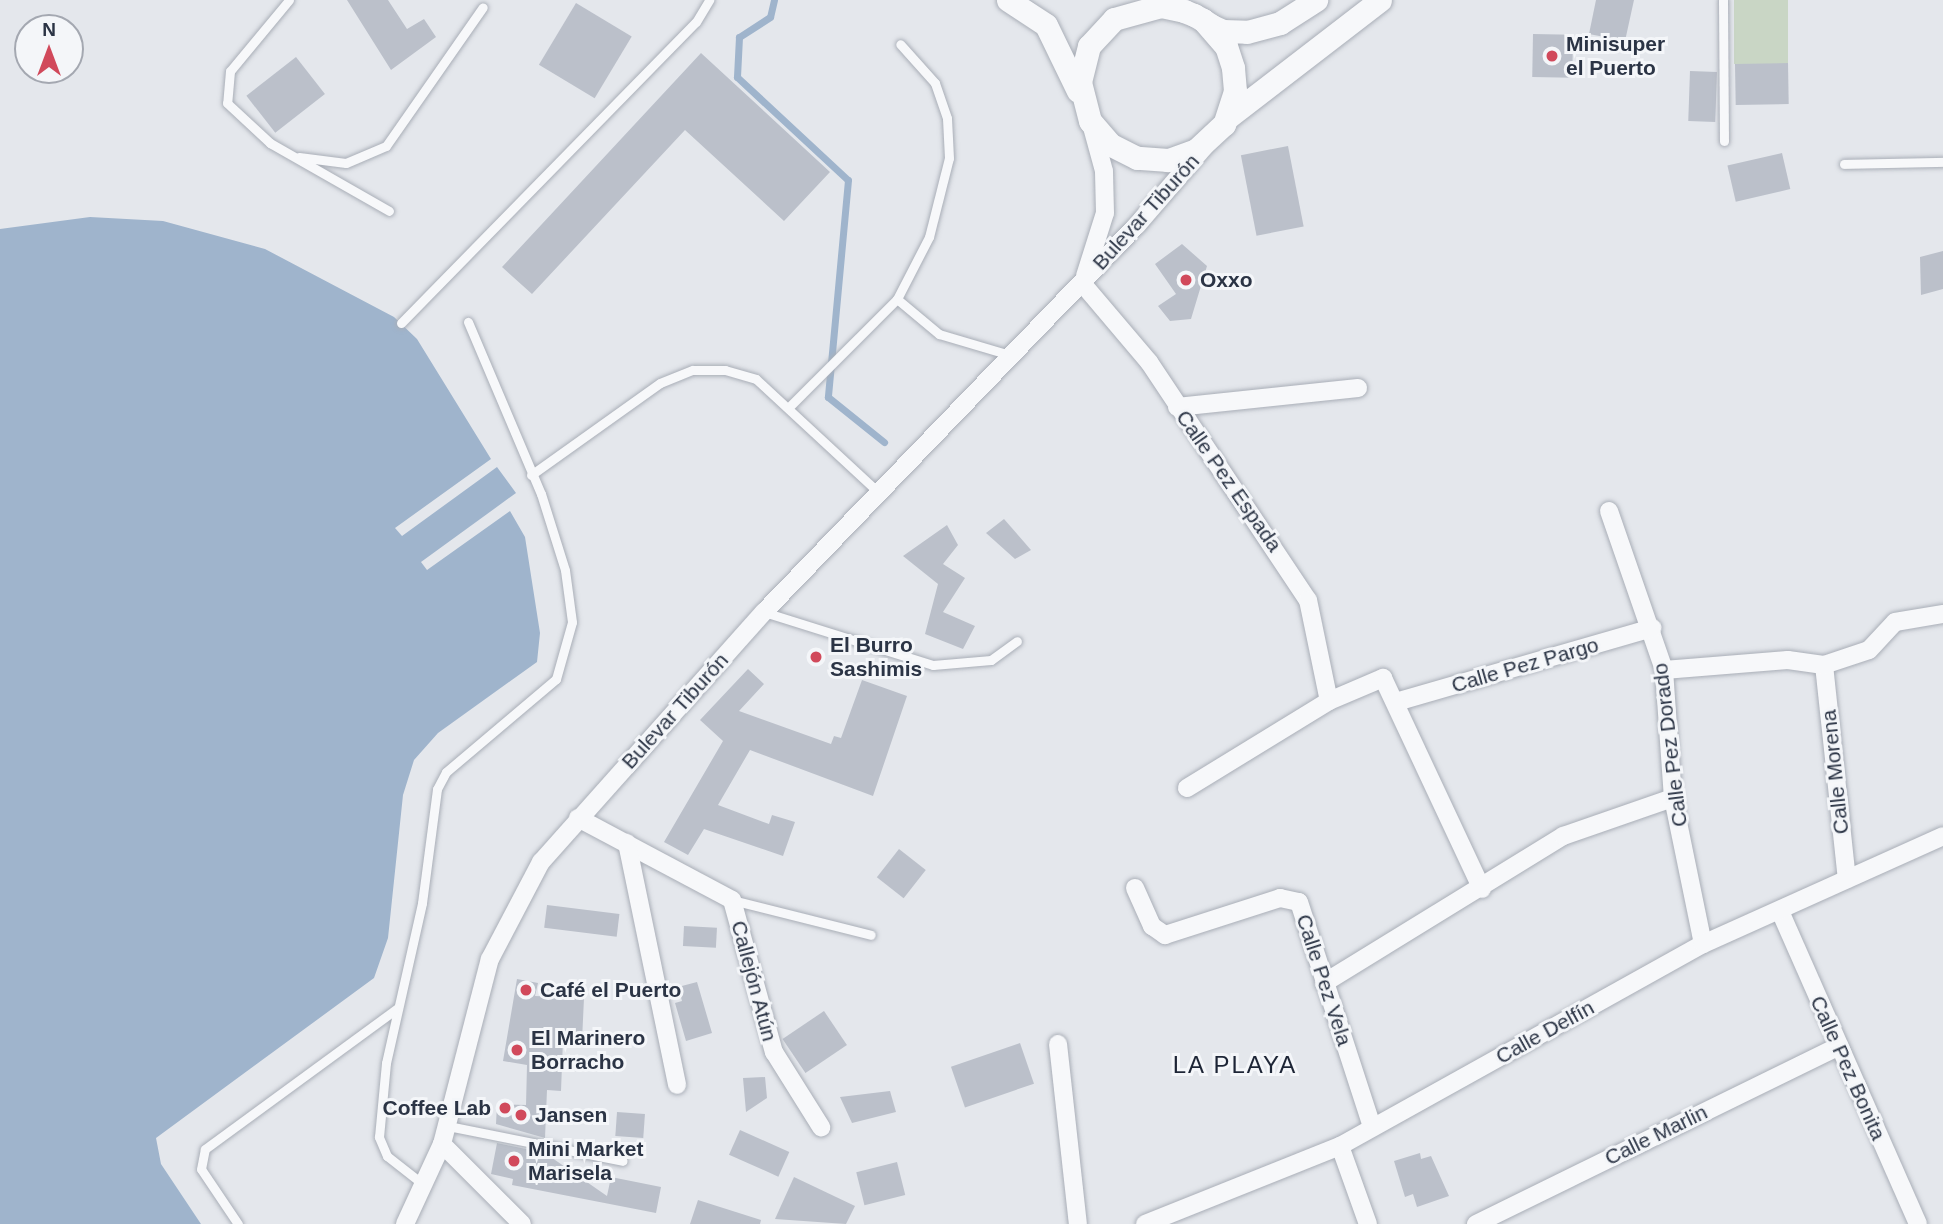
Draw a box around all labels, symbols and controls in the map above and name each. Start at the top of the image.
north arrow [14,14,84,84]
text: N [42,19,56,40]
place label: Minisuper el Puerto [1566,31,1665,81]
marker: Minisuper el Puerto [1544,48,1560,64]
street label: Bulevar Tiburón [1087,149,1205,275]
place label: Oxxo [1200,267,1253,293]
marker: Oxxo [1178,272,1194,288]
street label: Calle Pez Espada [1171,405,1287,557]
place label: El Burro Sashimis [830,632,922,682]
street label: Calle Pez Pargo [1449,632,1601,698]
street label: Bulevar Tiburón [616,648,734,774]
marker: El Burro Sashimis [808,649,824,665]
street label: Calle Pez Dorado [1647,662,1693,828]
street label: Calle Morena [1816,709,1854,835]
street label: Calle Pez Vela [1291,911,1357,1049]
street label: Callejón Atún [726,917,782,1045]
place label: Café el Puerto [540,977,681,1003]
marker: Café el Puerto [518,982,534,998]
street label: Calle Pez Bonita [1805,992,1891,1144]
street label: Calle Delfín [1491,995,1599,1069]
place label: El Marinero Borracho [531,1025,645,1075]
marker: El Marinero Borracho [509,1042,525,1058]
district label: LA PLAYA [1173,1051,1297,1079]
place label: Coffee Lab [382,1095,491,1121]
street label: Calle Marlin [1601,1099,1711,1171]
marker: Coffee Lab [497,1100,513,1116]
place label: Jansen [535,1102,607,1128]
marker: Jansen [513,1107,529,1123]
place label: Mini Market Marisela [528,1136,644,1186]
marker: Mini Market Marisela [506,1153,522,1169]

